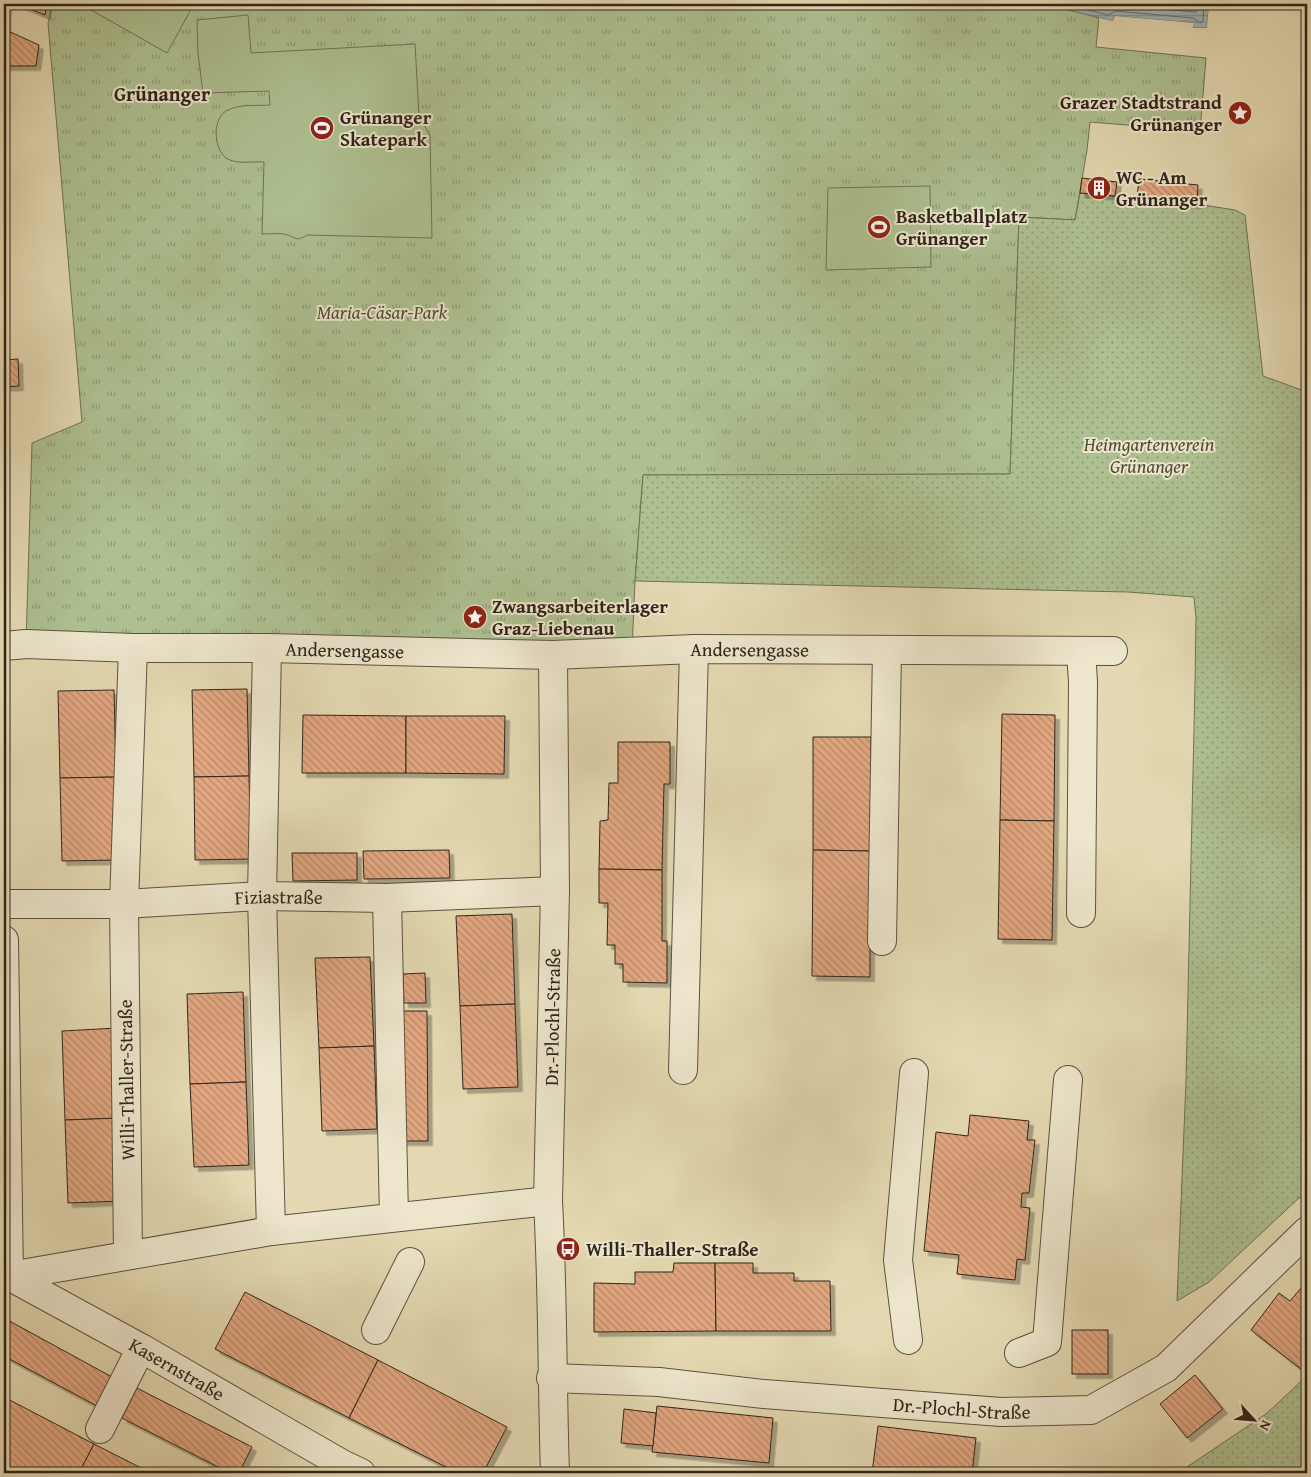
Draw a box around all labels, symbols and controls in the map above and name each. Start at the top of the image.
district label: Grünanger [114,79,210,108]
place label: Grazer Stadtstrand Grünanger [1060,88,1222,138]
place icon: Grazer Stadtstrand Grünanger [1227,100,1253,126]
place label: Grünanger Skatepark [340,103,432,153]
sports icon: Grünanger Skatepark [309,115,335,141]
place label: WC - Am Grünanger [1116,163,1208,213]
building icon: WC - Am Grünanger [1086,175,1112,201]
place label: Basketballplatz Grünanger [896,202,1027,252]
sports icon: Basketballplatz Grünanger [866,214,892,240]
park label: Maria-Cäsar-Park [317,298,448,326]
park label: Heimgartenverein Grünanger [1083,430,1215,480]
place label: Zwangsarbeiterlager Graz-Liebenau [492,592,668,642]
place icon: Zwangsarbeiterlager Graz-Liebenau [462,604,488,630]
street label: Andersengasse [285,634,405,665]
street label: Andersengasse [690,635,809,664]
street label: Fiziastraße [234,882,323,912]
street label: Dr.-Plochl-Straße [537,948,567,1086]
street label: Willi-Thaller-Straße [111,999,141,1161]
place label: Willi-Thaller-Straße [586,1235,759,1263]
bus stop icon: Willi-Thaller-Straße [555,1236,581,1262]
street label: Kasernstraße [124,1330,230,1408]
street label: Dr.-Plochl-Straße [892,1390,1031,1426]
north arrow [1228,1394,1278,1444]
text: N [1254,1417,1277,1435]

